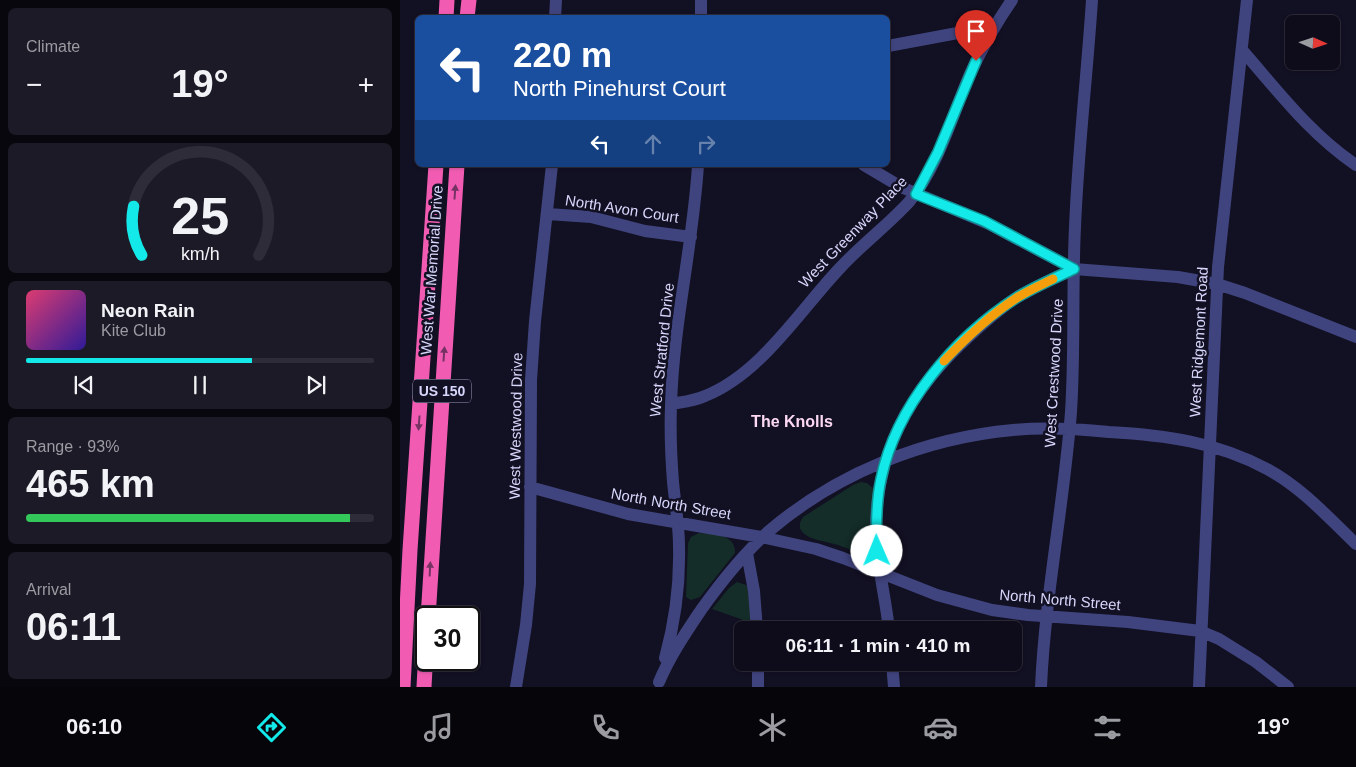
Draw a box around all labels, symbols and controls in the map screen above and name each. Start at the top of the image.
pin [955,10,997,61]
north arrow [1285,15,1340,70]
map controls [1285,15,1340,70]
icon: arrive [962,17,990,45]
icon: left [430,35,495,100]
text: 220 m [513,35,612,74]
text: Climate [26,38,80,55]
text: 19° [171,63,229,105]
text: − [26,69,42,100]
text: + [358,69,374,100]
text: North Pinehurst Court [513,76,726,101]
icon: left [586,130,614,158]
icon: ahead [639,130,667,158]
icon: right [692,130,720,158]
street label: West Greenway Place [795,172,910,291]
one-way arrow [451,184,459,200]
street label: West War Memorial Drive [417,185,446,355]
text: 25 [171,187,229,245]
street label: North Avon Court [564,191,681,226]
text: km/h [181,244,219,264]
street label: West Ridgemont Road [1186,266,1211,418]
street label: West Stratford Drive [646,282,677,418]
street label: West Crestwood Drive [1041,298,1066,448]
text: Neon Rain [101,300,195,321]
text: Kite Club [101,322,166,339]
one-way arrow [441,346,449,362]
street label: West Westwood Drive [506,352,525,500]
icon: previous [70,371,98,399]
icon: pause [186,371,214,399]
icon: next [302,371,330,399]
road number: US 150 [413,380,471,402]
district label: The Knolls [751,413,833,430]
one-way arrow [414,415,422,431]
text: Range · 93% [26,438,119,455]
text: 465 km [26,463,155,505]
street label: North North Street [610,485,733,523]
position arrow [850,524,902,576]
one-way arrow [427,561,435,577]
text: Arrival [26,581,71,598]
street label: North North Street [999,586,1122,613]
text: 06:11 [26,606,121,648]
speed limit sign: 30 [415,606,480,671]
text: 06:11 · 1 min · 410 m [786,635,970,656]
icon: directions [254,710,289,745]
icon: music [421,710,456,745]
icon: phone [588,710,623,745]
icon: climate [755,710,790,745]
icon: car [923,710,958,745]
icon: filters [1090,710,1125,745]
text: 06:10 [66,714,122,739]
text: 19° [1257,714,1290,739]

